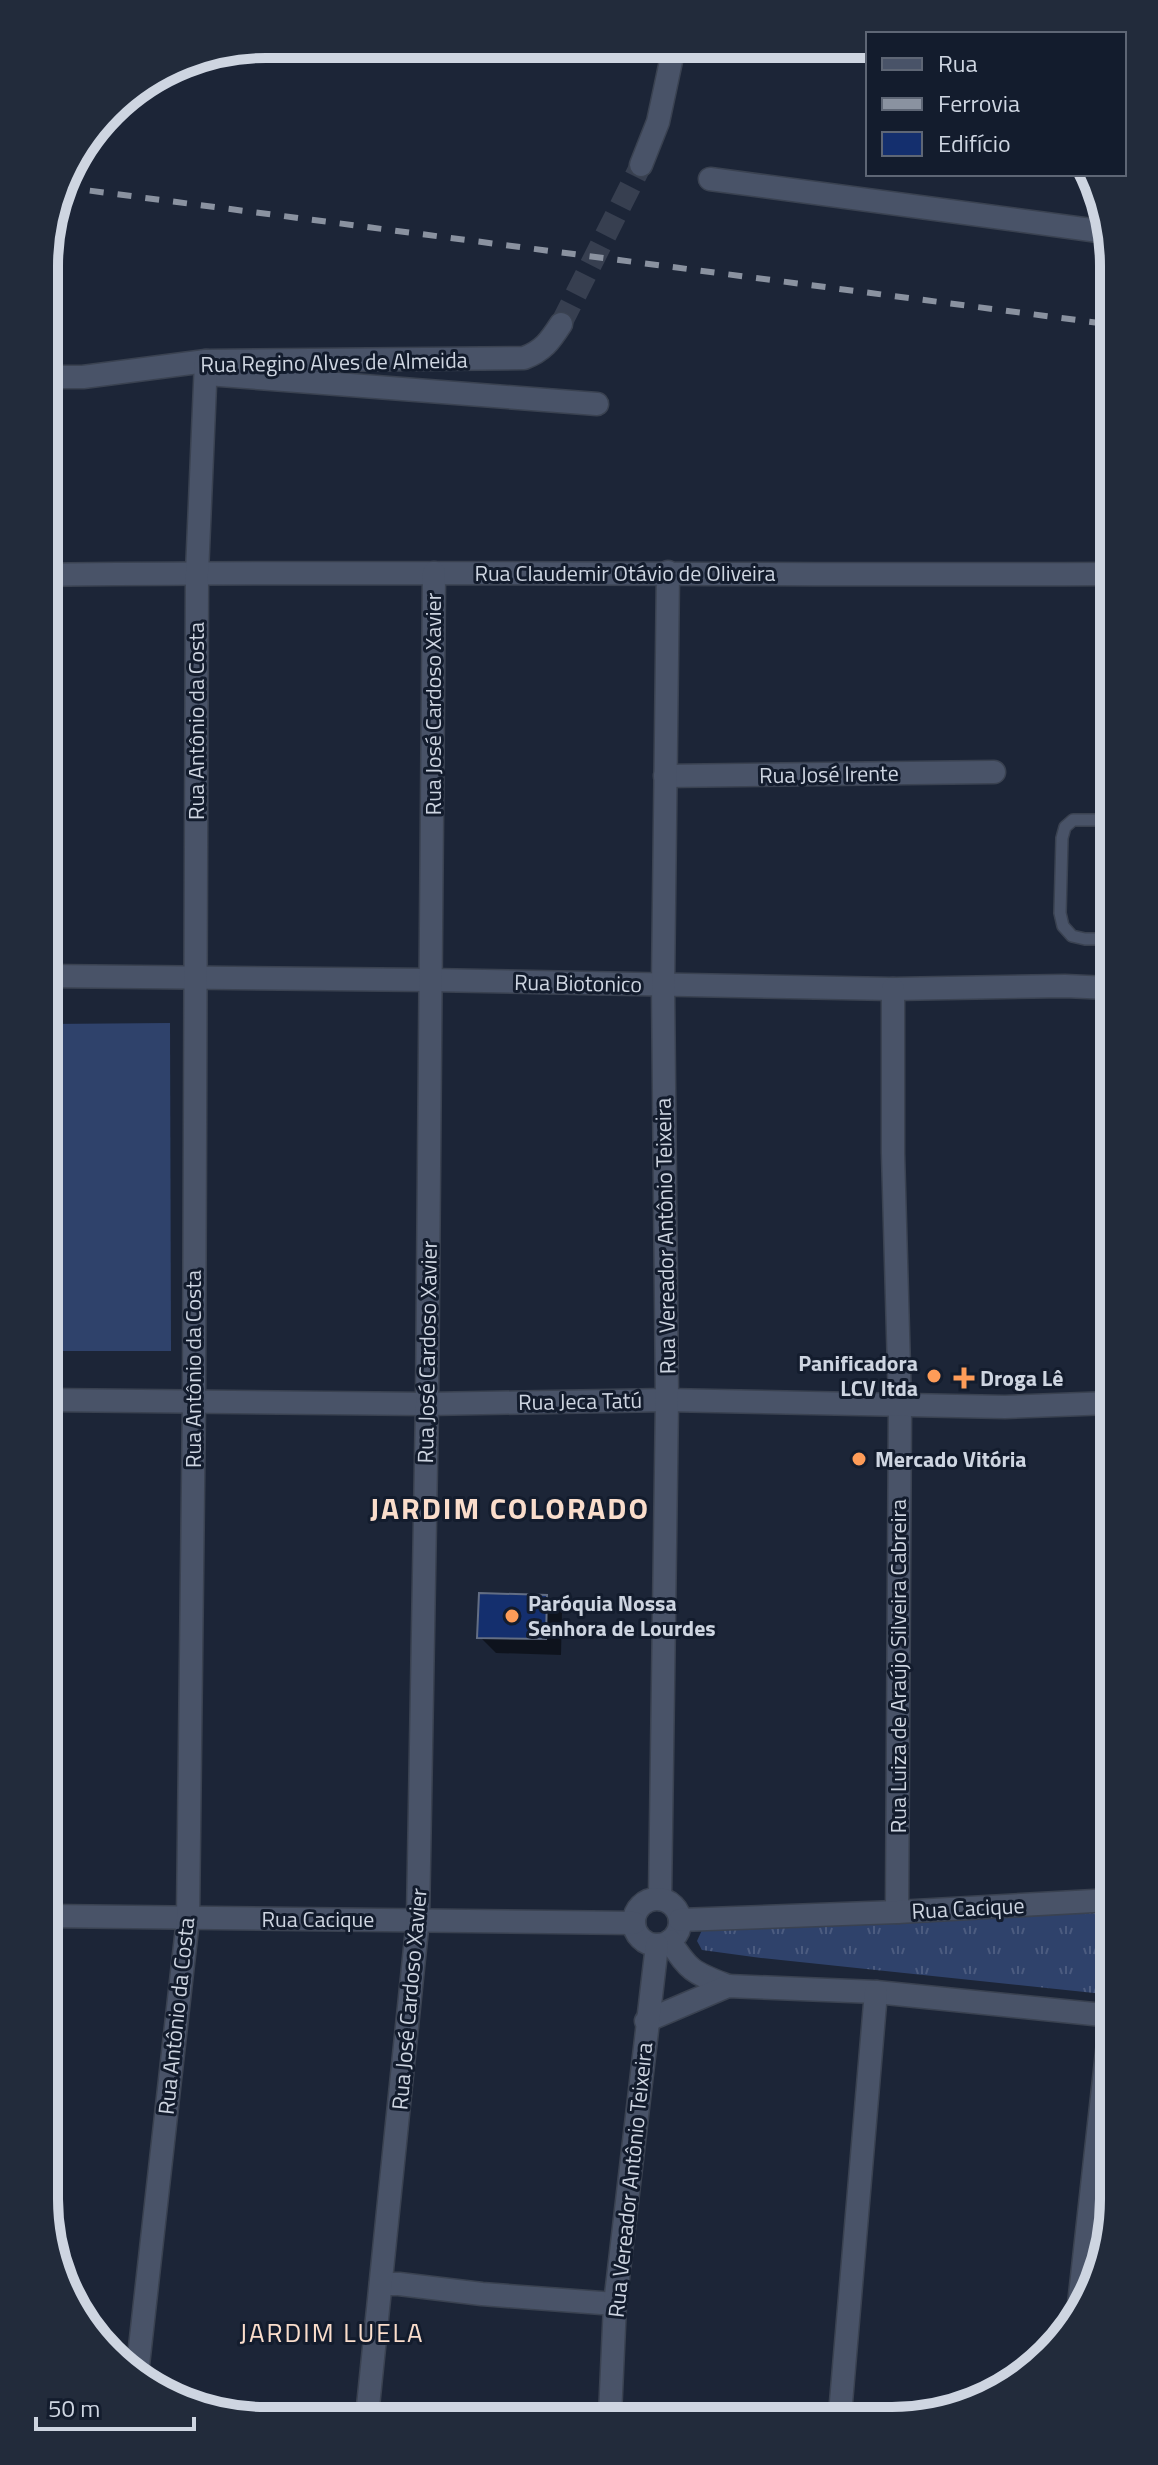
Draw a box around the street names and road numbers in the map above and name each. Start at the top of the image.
street label: Rua Regino Alves de Almeida [200,343,468,381]
street label: Rua Claudemir Otávio de Oliveira [474,556,776,590]
street label: Rua José Cardoso Xavier [416,592,450,815]
street label: Rua Antônio da Costa [179,622,213,820]
street label: Rua José Irente [759,756,899,792]
street label: Rua Biotonico [514,965,642,1001]
street label: Rua Vereador Antônio Teixeira [646,1097,684,1375]
street label: Rua José Cardoso Xavier [408,1240,446,1464]
street label: Rua Antônio da Costa [176,1270,210,1468]
street label: Rua Jeca Tatú [518,1383,642,1419]
street label: Rua Luiza de Araújo Silveira Cabreira [881,1499,915,1833]
street label: Rua José Cardoso Xavier [382,1886,436,2111]
street label: Rua Cacique [911,1888,1025,1928]
street label: Rua Cacique [262,1902,374,1936]
street label: Rua Antônio da Costa [149,1916,203,2116]
street label: Rua Vereador Antônio Teixeira [599,2041,661,2319]

